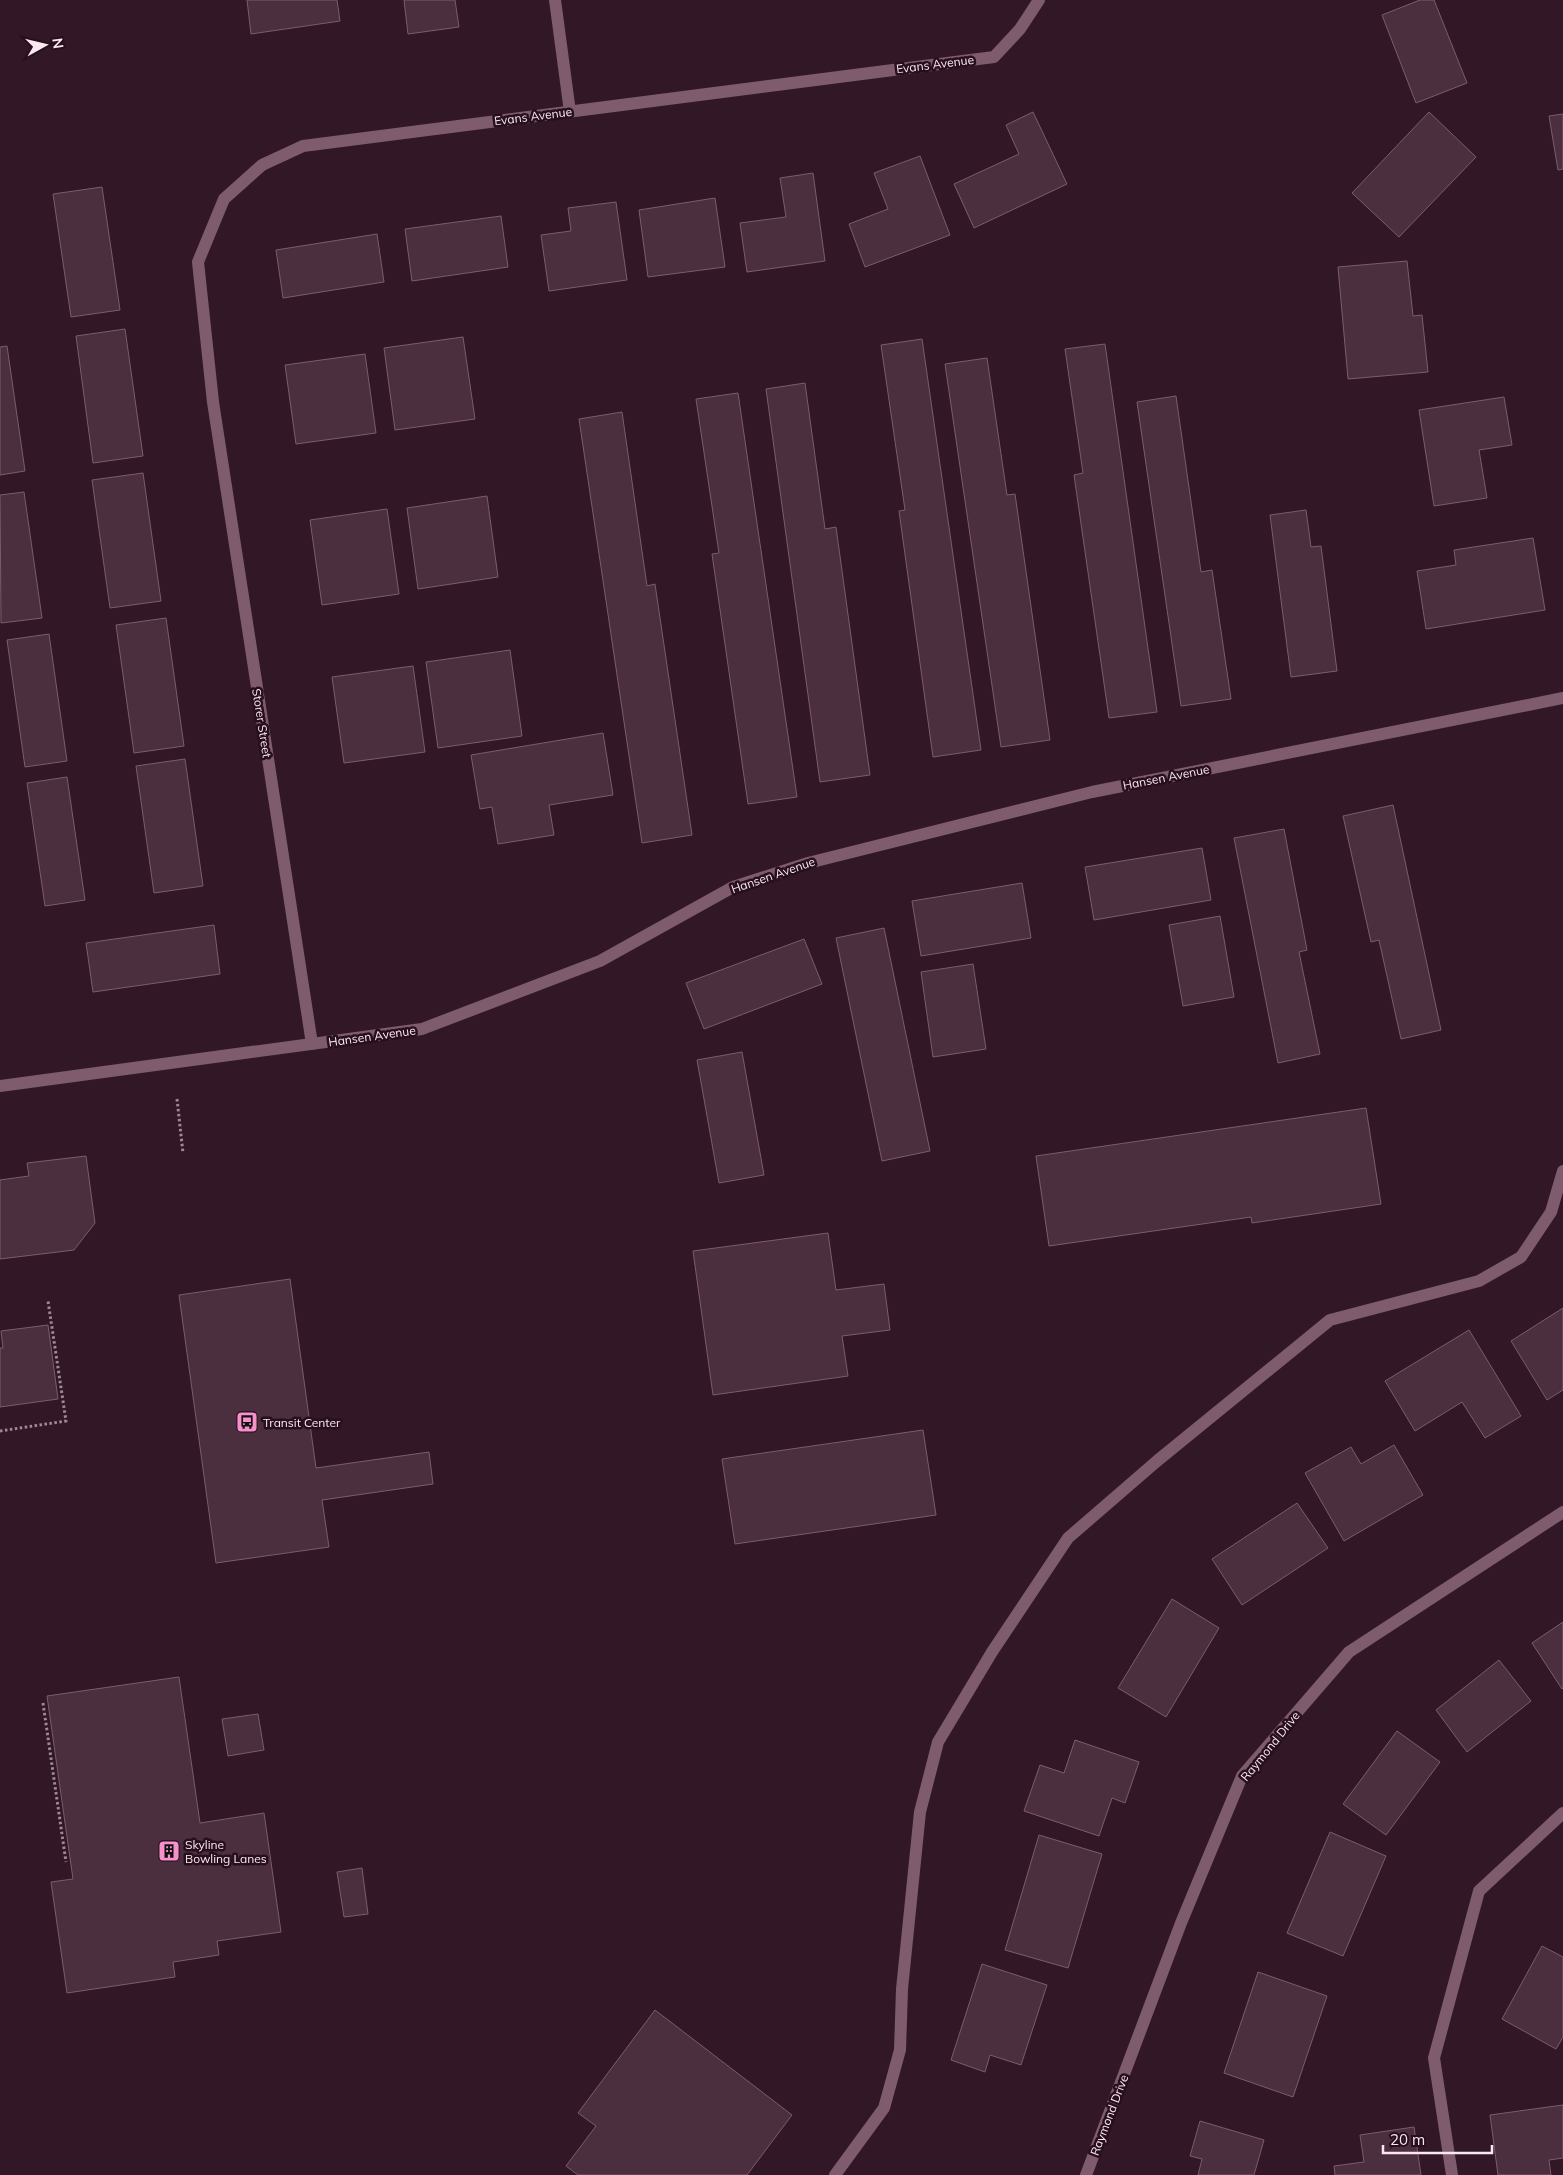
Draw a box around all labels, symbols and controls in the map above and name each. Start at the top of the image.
north arrow [20,20,70,70]
text: N [48,37,68,50]
street label: Evans Avenue [895,52,975,76]
street label: Evans Avenue [493,104,573,128]
street label: Storer Street [249,687,275,759]
street label: Hansen Avenue [1121,761,1211,793]
street label: Hansen Avenue [729,854,817,896]
street label: Hansen Avenue [327,1022,417,1050]
bus stop icon: Transit Center [235,1410,259,1434]
place label: Transit Center [263,1415,341,1430]
street label: Raymond Drive [1237,1708,1303,1784]
place label: Skyline Bowling Lanes [185,1837,267,1866]
building icon: Skyline Bowling Lanes [157,1839,181,1863]
street label: Raymond Drive [1087,2072,1131,2158]
scale bar [1383,2122,1492,2154]
text: 20 m [1390,2130,1425,2149]

